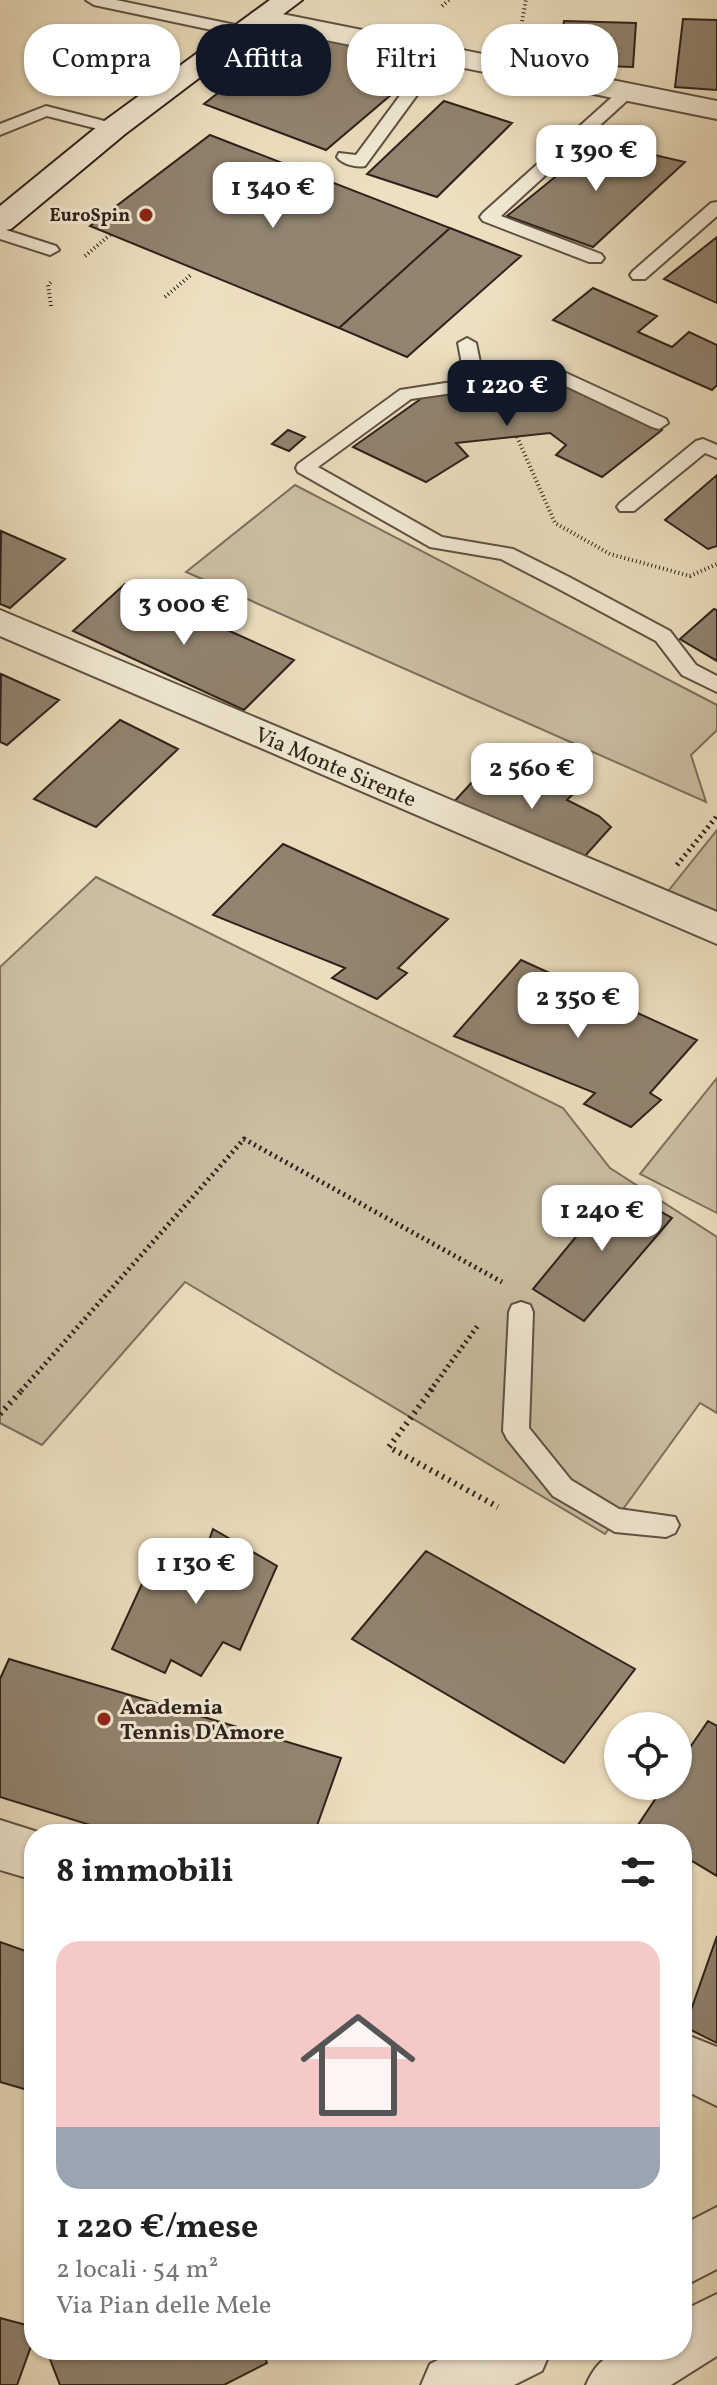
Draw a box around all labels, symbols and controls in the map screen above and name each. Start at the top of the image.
chip: Compra [24,24,180,96]
chip: Affitta [196,24,331,96]
chip: Filtri [347,24,465,96]
chip: Nuovo [481,24,618,96]
pin: 1 390 € [522,125,670,193]
text: 1 390 € [554,133,638,169]
pin: 1 340 € [199,162,347,230]
text: 1 340 € [231,170,315,206]
place label: EuroSpin [49,204,130,229]
marker: EuroSpin [137,206,155,224]
pin: 1 220 € [433,360,581,428]
text: 1 220 € [466,368,548,404]
pin: 3 000 € [110,579,258,647]
text: 3 000 € [138,587,230,623]
street label: Via Monte Sirente [249,720,421,816]
pin: 2 560 € [458,743,606,811]
text: 2 560 € [489,751,575,787]
pin: 2 350 € [504,972,652,1040]
text: 2 350 € [536,980,620,1016]
pin: 1 240 € [528,1185,676,1253]
text: 1 240 € [560,1193,644,1229]
pin: 1 130 € [122,1538,270,1606]
text: 1 130 € [156,1546,236,1582]
place label: Academia Tennis D'Amore [120,1693,284,1749]
marker: Academia Tennis D'Amore [95,1710,113,1728]
map controls [604,1712,692,1800]
button: locate [604,1712,692,1800]
text: 8 immobili [56,1849,234,1896]
icon: filters [616,1850,660,1894]
icon: home [286,1993,430,2137]
text: 1 220 €/mese [56,2205,258,2252]
text: 2 locali · 54 m² [56,2252,218,2288]
text: Via Pian delle Mele [56,2288,271,2324]

